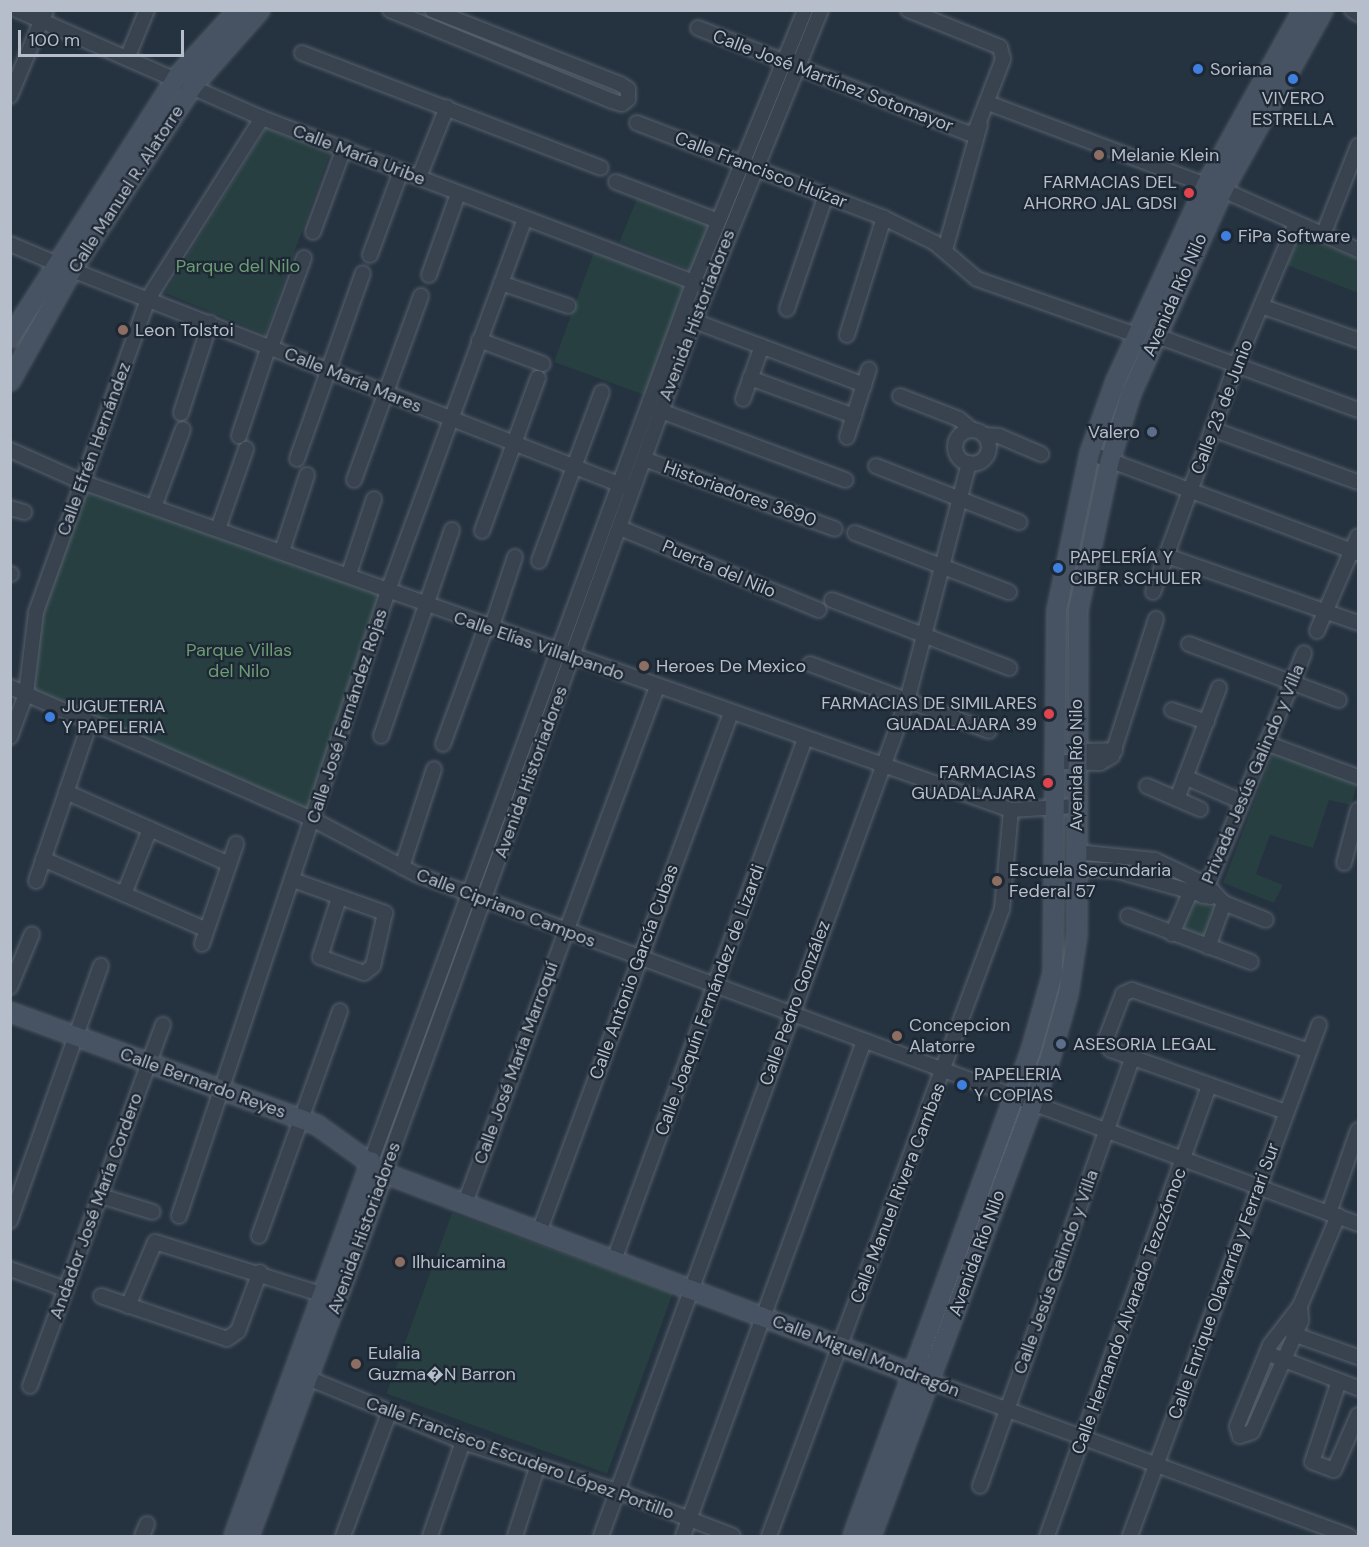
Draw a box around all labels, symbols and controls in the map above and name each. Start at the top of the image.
scale bar [21,18,188,56]
street label: Calle José Martínez Sotomayor [710,25,956,137]
text: 100 m [29,28,80,52]
place label: Soriana [1210,58,1272,80]
marker: Soriana [1191,62,1205,76]
marker: VIVERO ESTRELLA [1286,72,1300,86]
place label: VIVERO ESTRELLA [1252,88,1334,130]
street label: Calle Manuel R. Alatorre [64,101,188,277]
street label: Calle María Uribe [290,120,428,190]
street label: Calle Francisco Huízar [672,127,850,213]
place label: Melanie Klein [1111,144,1219,166]
marker: Melanie Klein [1092,148,1106,162]
place label: FARMACIAS DEL AHORRO JAL GDSI [1023,172,1177,214]
marker: FARMACIAS DEL AHORRO JAL GDSI [1182,186,1196,200]
place label: FiPa Software [1238,225,1351,247]
street label: Avenida Historiadores [654,226,740,404]
marker: FiPa Software [1219,229,1233,243]
street label: Avenida Río Nilo [1138,230,1212,360]
park label: Parque del Nilo [176,255,300,277]
place label: Leon Tolstoi [135,319,234,341]
marker: Leon Tolstoi [116,323,130,337]
street label: Calle 23 de Junio [1186,337,1258,477]
street label: Calle María Mares [281,343,425,417]
street label: Calle Efrén Hernández [53,359,135,539]
place label: Valero [1088,421,1140,443]
marker: Valero [1145,425,1159,439]
street label: Historiadores 3690 [661,456,819,532]
street label: Puerta del Nilo [659,535,779,603]
place label: PAPELERÍA Y CIBER SCHULER [1070,547,1201,590]
marker: PAPELERÍA Y CIBER SCHULER [1051,561,1065,575]
street label: Calle José Fernández Rojas [302,606,392,826]
street label: Calle Elías Villalpando [451,607,627,685]
park label: Parque Villas del Nilo [186,640,292,682]
place label: Heroes De Mexico [656,655,806,677]
marker: Heroes De Mexico [637,659,651,673]
street label: Privada Jesús Galindo y Villa [1197,661,1309,887]
street label: Avenida Historiadores [490,683,572,861]
place label: FARMACIAS DE SIMILARES GUADALAJARA 39 [821,693,1037,736]
place label: JUGUETERIA Y PAPELERIA [62,696,166,738]
street label: Avenida Río Nilo [1065,699,1087,831]
marker: FARMACIAS DE SIMILARES GUADALAJARA 39 [1042,707,1056,721]
marker: JUGUETERIA Y PAPELERIA [43,710,57,724]
place label: FARMACIAS GUADALAJARA [911,762,1036,804]
marker: FARMACIAS GUADALAJARA [1041,776,1055,790]
place label: Escuela Secundaria Federal 57 [1009,860,1171,902]
street label: Calle Antonio García Cubas [585,861,683,1083]
street label: Calle Joaquín Fernández de Lizardi [651,861,769,1139]
street label: Calle Cipriano Campos [413,864,599,952]
marker: Escuela Secundaria Federal 57 [990,874,1004,888]
street label: Calle Pedro González [755,917,835,1089]
street label: Calle José María Marroquí [469,959,563,1167]
place label: Concepcion Alatorre [909,1015,1010,1058]
marker: Concepcion Alatorre [890,1029,904,1043]
place label: ASESORIA LEGAL [1073,1033,1216,1055]
marker: ASESORIA LEGAL [1054,1037,1068,1051]
street label: Calle Bernardo Reyes [117,1043,289,1123]
place label: PAPELERIA Y COPIAS [974,1064,1062,1106]
marker: PAPELERIA Y COPIAS [955,1078,969,1092]
street label: Calle Manuel Rivera Cambas [846,1080,950,1306]
street label: Andador José María Cordero [45,1090,147,1322]
street label: Avenida Historiadores [323,1139,405,1317]
street label: Calle Enrique Olavarría y Ferrari Sur [1164,1140,1284,1422]
street label: Calle Hernando Alvarado Tezozómoc [1067,1165,1191,1457]
street label: Calle Jesús Galindo y Villa [1009,1167,1103,1377]
street label: Avenida Río Nilo [944,1187,1010,1319]
place label: Ilhuicamina [412,1251,506,1273]
marker: Ilhuicamina [393,1255,407,1269]
street label: Calle Miguel Mondragón [769,1310,963,1402]
place label: Eulalia Guzma�N Barron [368,1343,516,1386]
marker: Eulalia Guzma�N Barron [349,1357,363,1371]
street label: Calle Francisco Escudero López Portillo [363,1392,677,1524]

